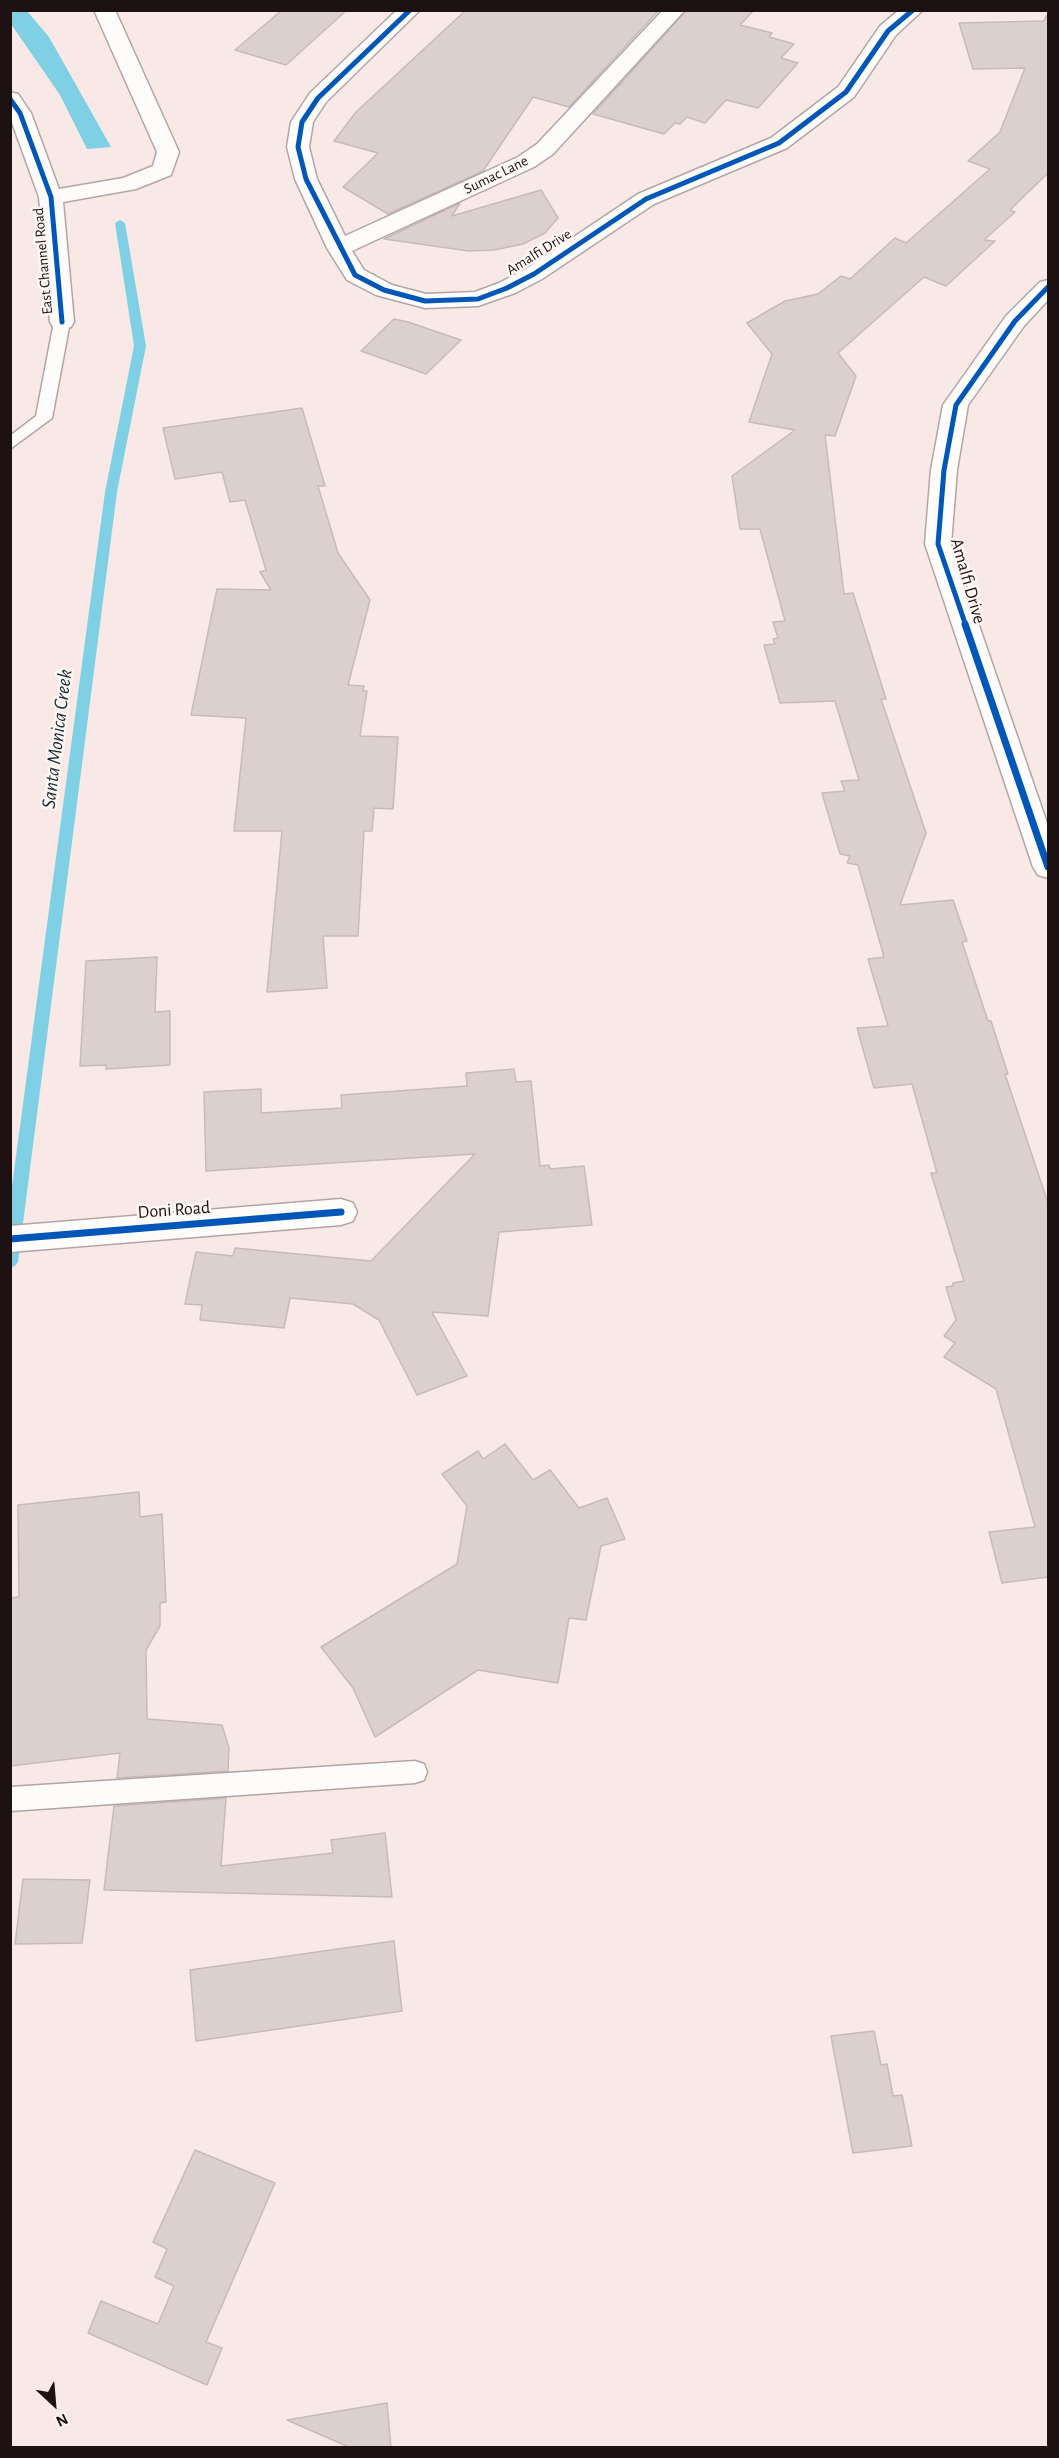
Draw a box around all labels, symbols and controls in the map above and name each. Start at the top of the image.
street label: Sumac Lane [461,152,531,198]
street label: East Channel Road [29,207,57,315]
street label: Amalfi Drive [503,225,575,279]
street label: Amalfi Drive [946,536,990,626]
water label: Santa Monica Creek [37,668,77,810]
street label: Doni Road [137,1197,211,1223]
north arrow [24,2374,84,2434]
text: N [53,2411,70,2430]

